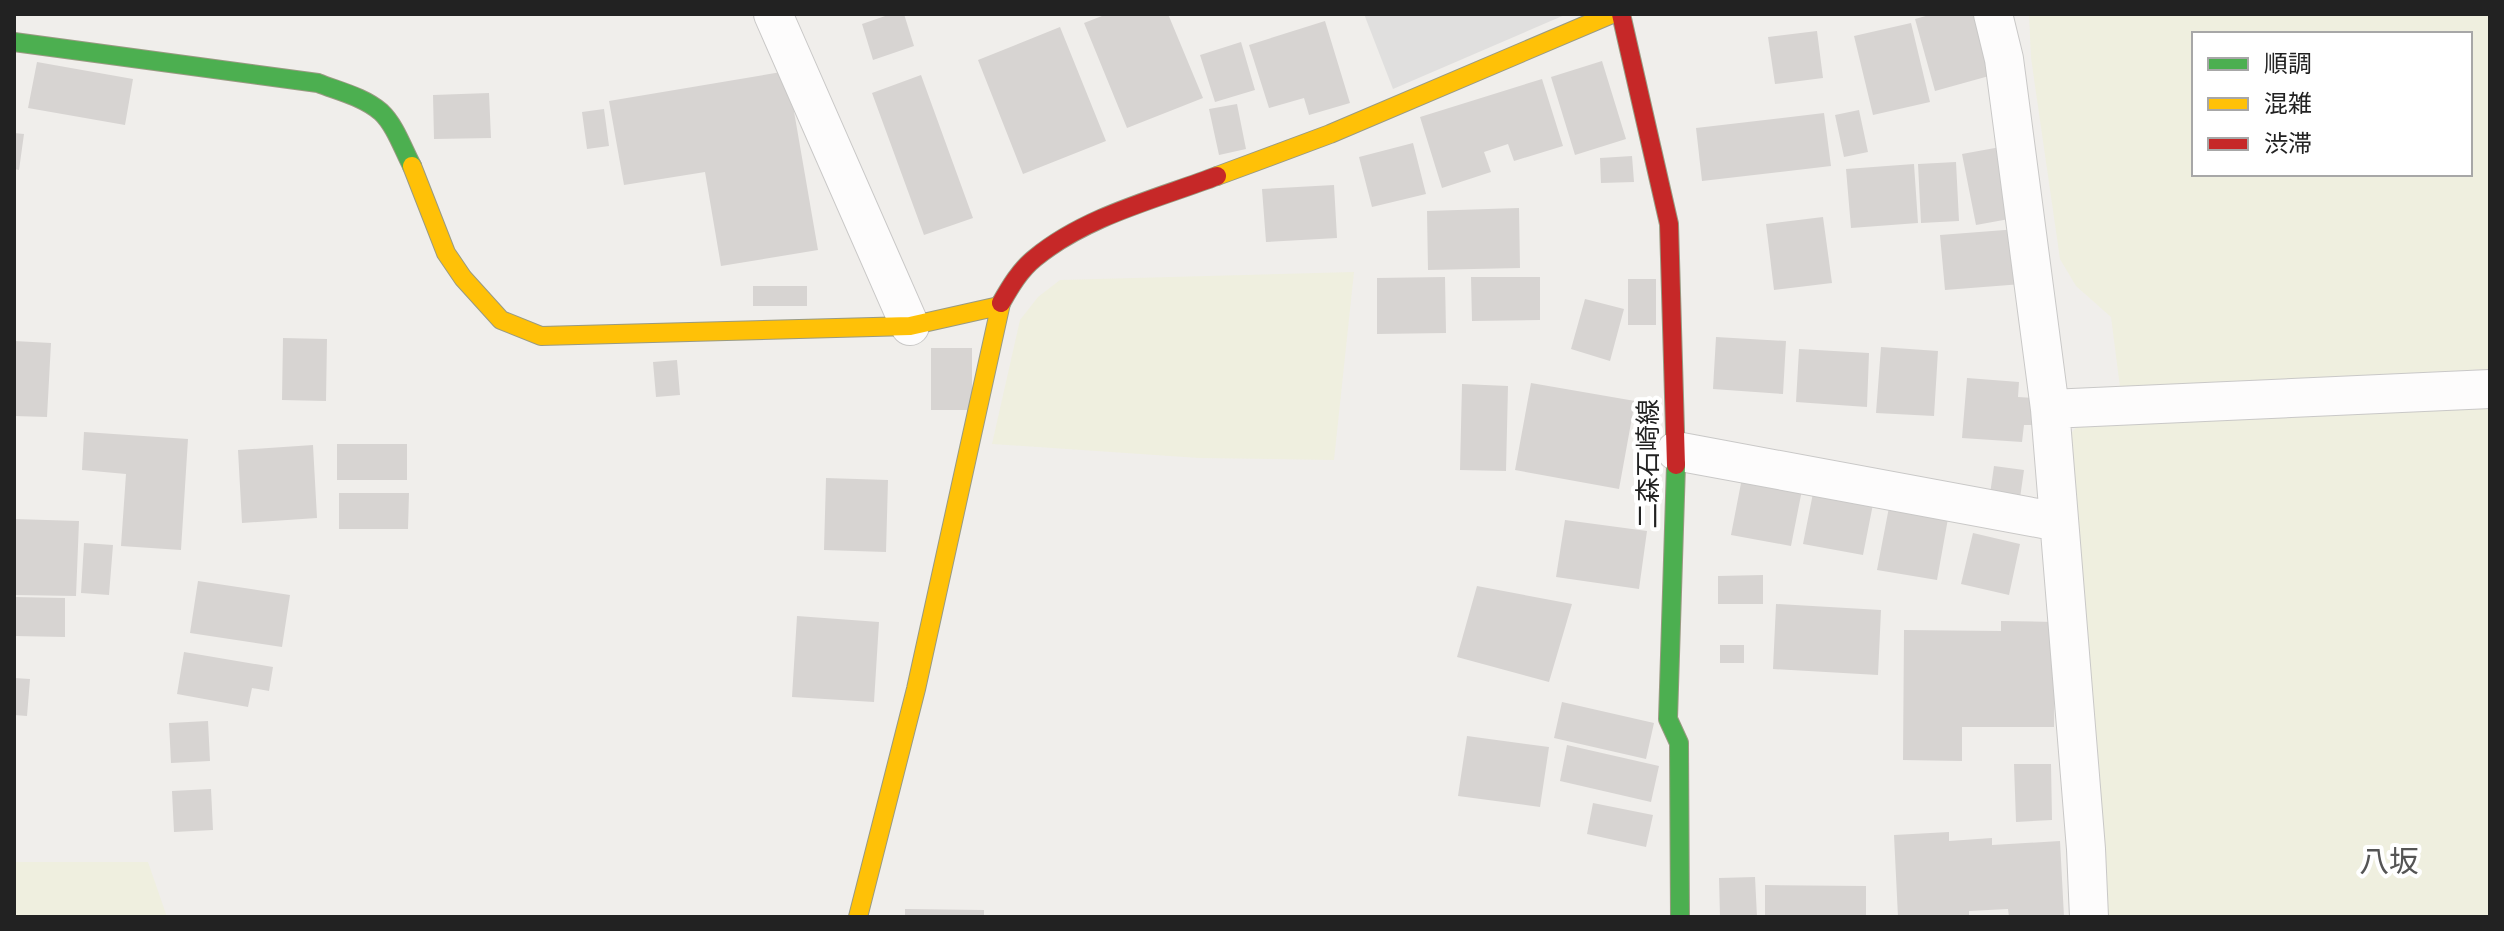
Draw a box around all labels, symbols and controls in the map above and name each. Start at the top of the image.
legend [2192,32,2472,176]
text: 順調 [2264,49,2312,78]
text: 混雑 [2264,89,2312,118]
text: 渋滞 [2264,129,2312,158]
street label: 二森石崎線 [1632,399,1664,529]
district label: 八坂 [2359,843,2419,880]

